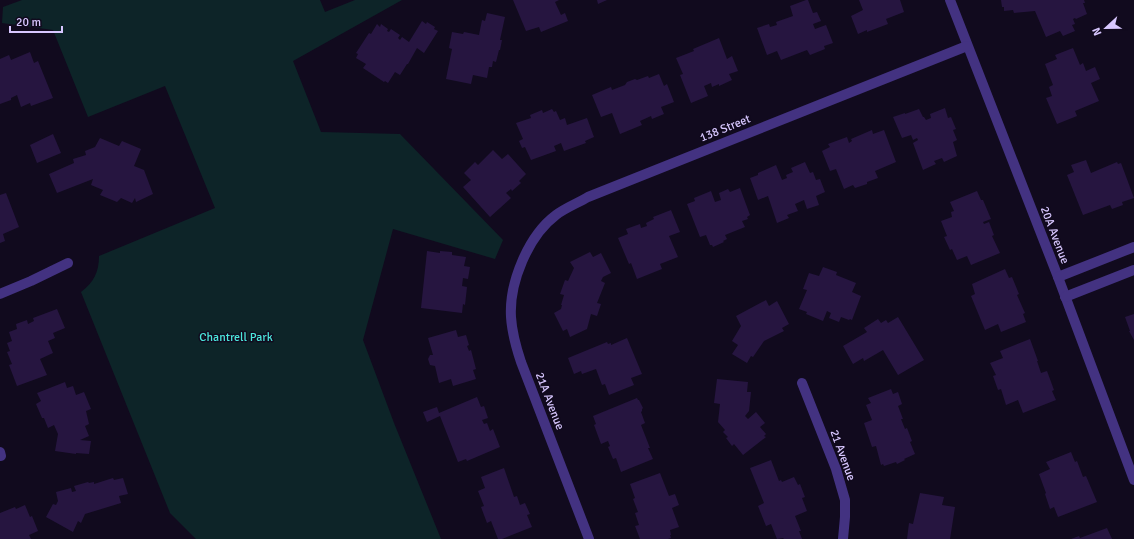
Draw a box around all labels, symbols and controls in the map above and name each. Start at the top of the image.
scale bar [10,8,62,34]
north arrow [1086,8,1126,48]
text: 20 m [16,15,41,30]
text: N [1090,26,1105,38]
street label: 138 Street [698,112,753,145]
street label: 20A Avenue [1037,204,1072,266]
park label: Chantrell Park [199,330,273,345]
street label: 21A Avenue [532,370,567,432]
street label: 21 Avenue [826,428,859,483]

